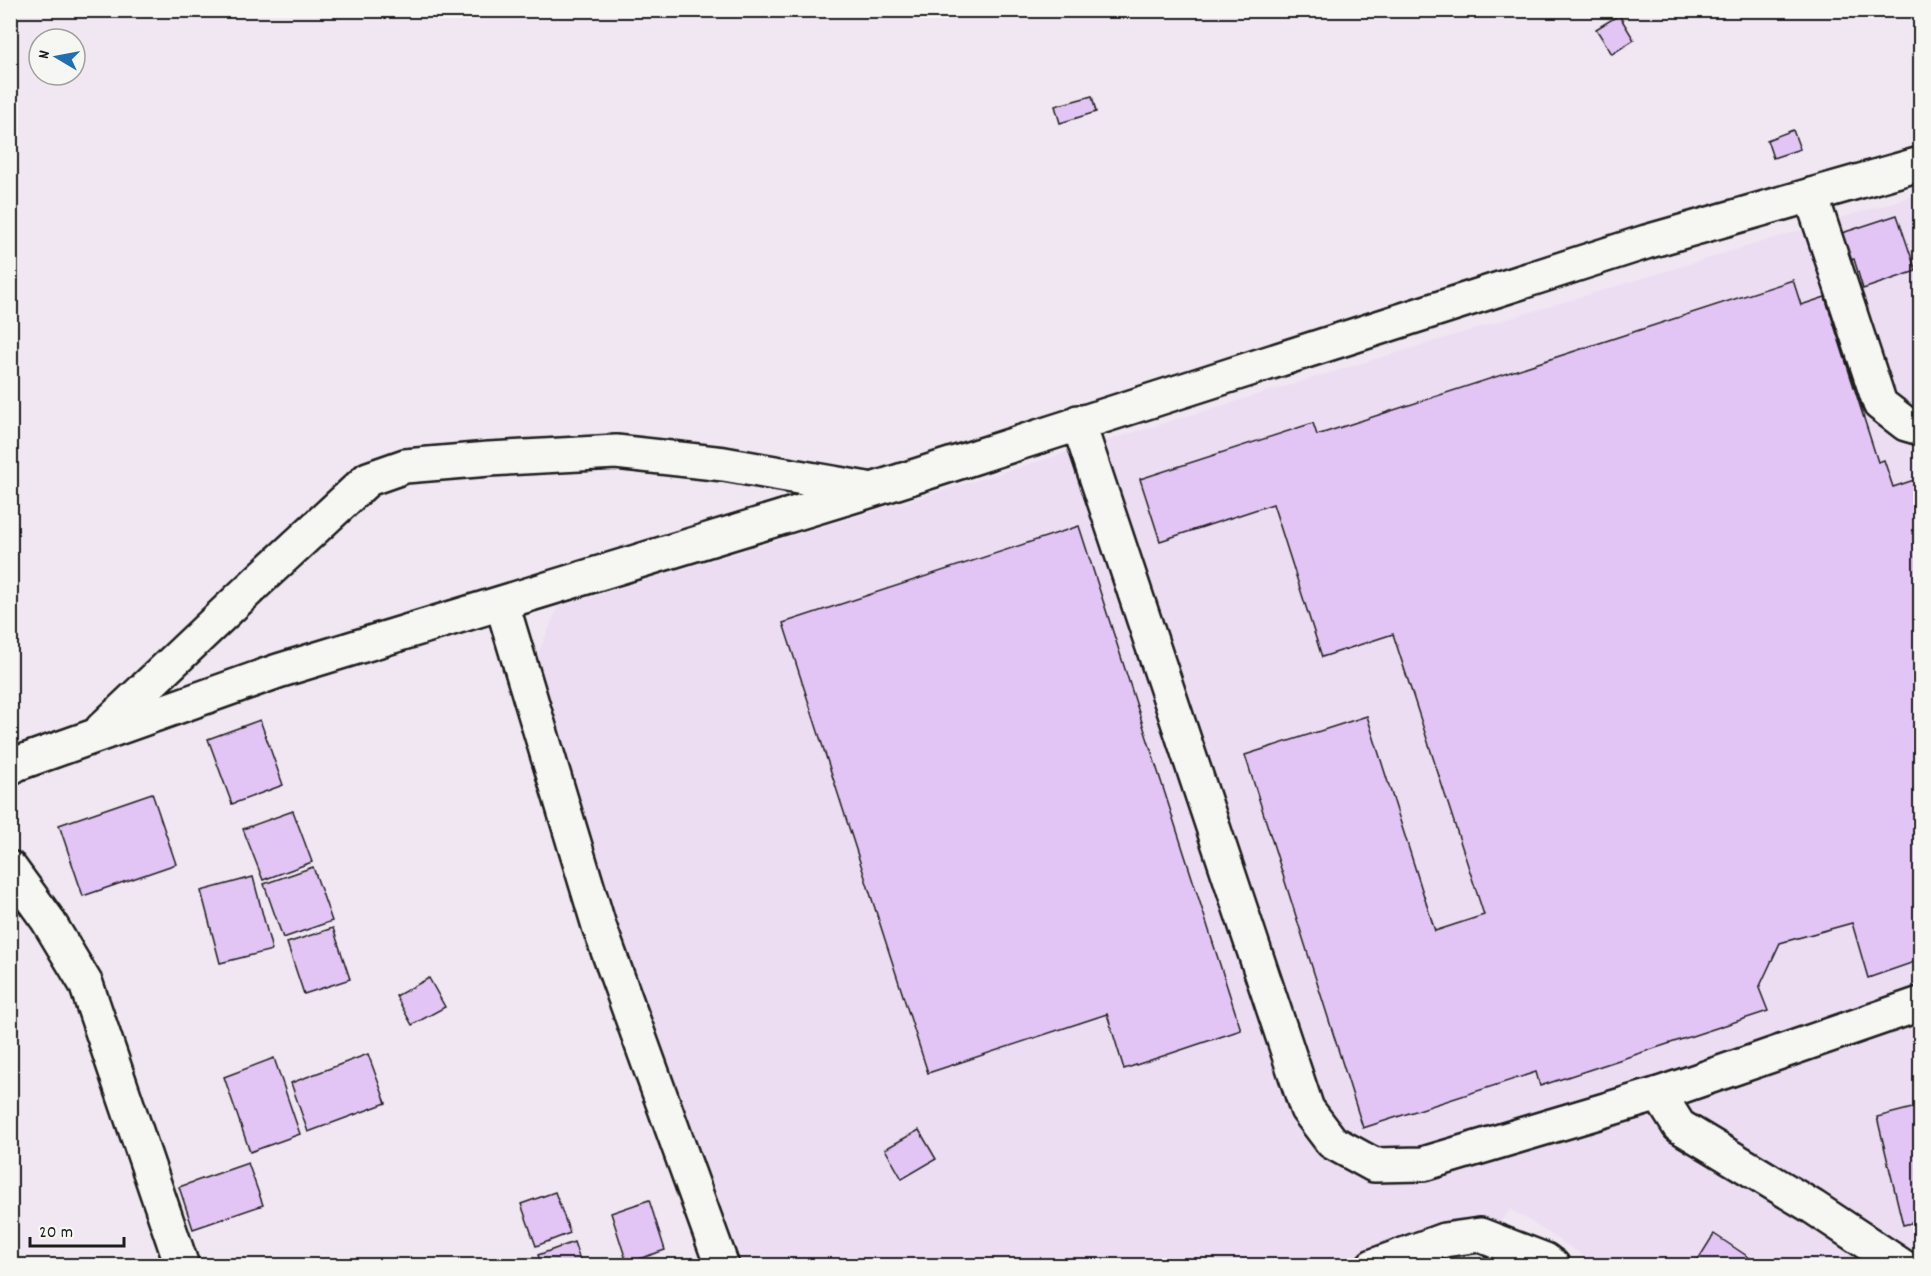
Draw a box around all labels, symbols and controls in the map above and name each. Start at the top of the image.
north arrow [27,27,87,87]
text: N [33,49,57,61]
scale bar [30,1210,124,1248]
text: 20 m [39,1221,73,1246]

